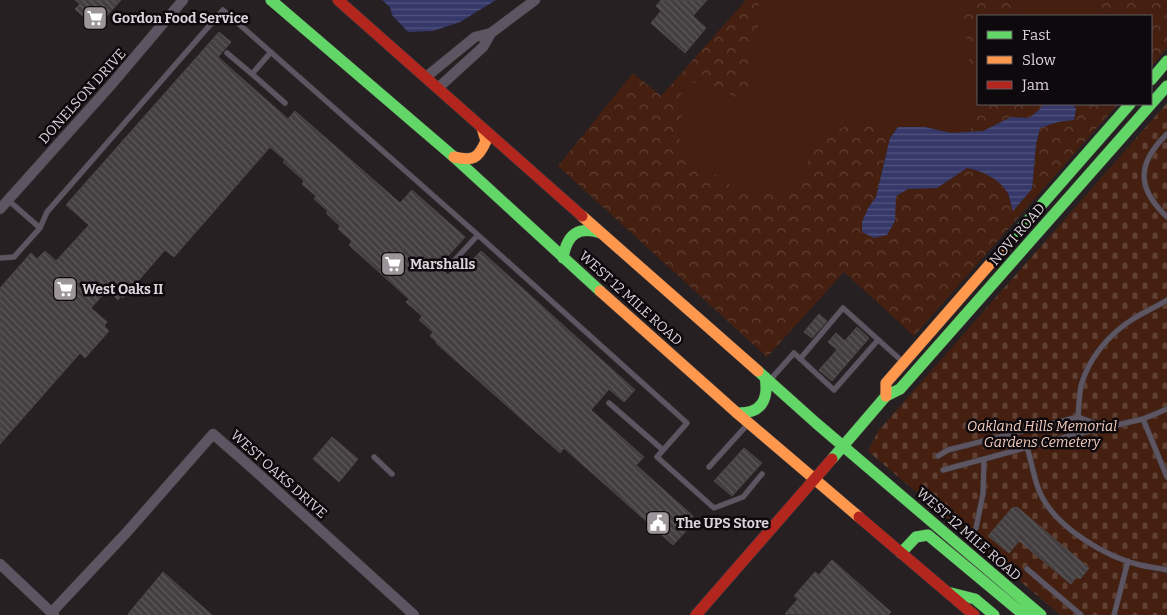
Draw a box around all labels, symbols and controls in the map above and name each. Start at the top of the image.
supermarket icon: Gordon Food Service [82,5,108,31]
place label: Gordon Food Service [112,10,249,27]
legend [977,15,1152,105]
text: Fast [1022,26,1051,44]
street label: DONELSON DRIVE [35,45,130,147]
text: Slow [1022,51,1057,69]
text: Jam [1021,76,1050,94]
street label: NOVI ROAD [986,200,1049,269]
street label: WEST 12 MILE ROAD [576,248,686,349]
supermarket icon: Marshalls [380,251,406,277]
place label: Marshalls [410,256,476,273]
supermarket icon: West Oaks II [52,276,78,302]
place label: West Oaks II [82,281,163,298]
park label: Oakland Hills Memorial Gardens Cemetery [967,418,1117,451]
street label: WEST OAKS DRIVE [227,427,330,522]
street label: WEST 12 MILE ROAD [913,484,1024,584]
public building icon: The UPS Store [645,510,671,536]
place label: The UPS Store [676,515,769,532]

